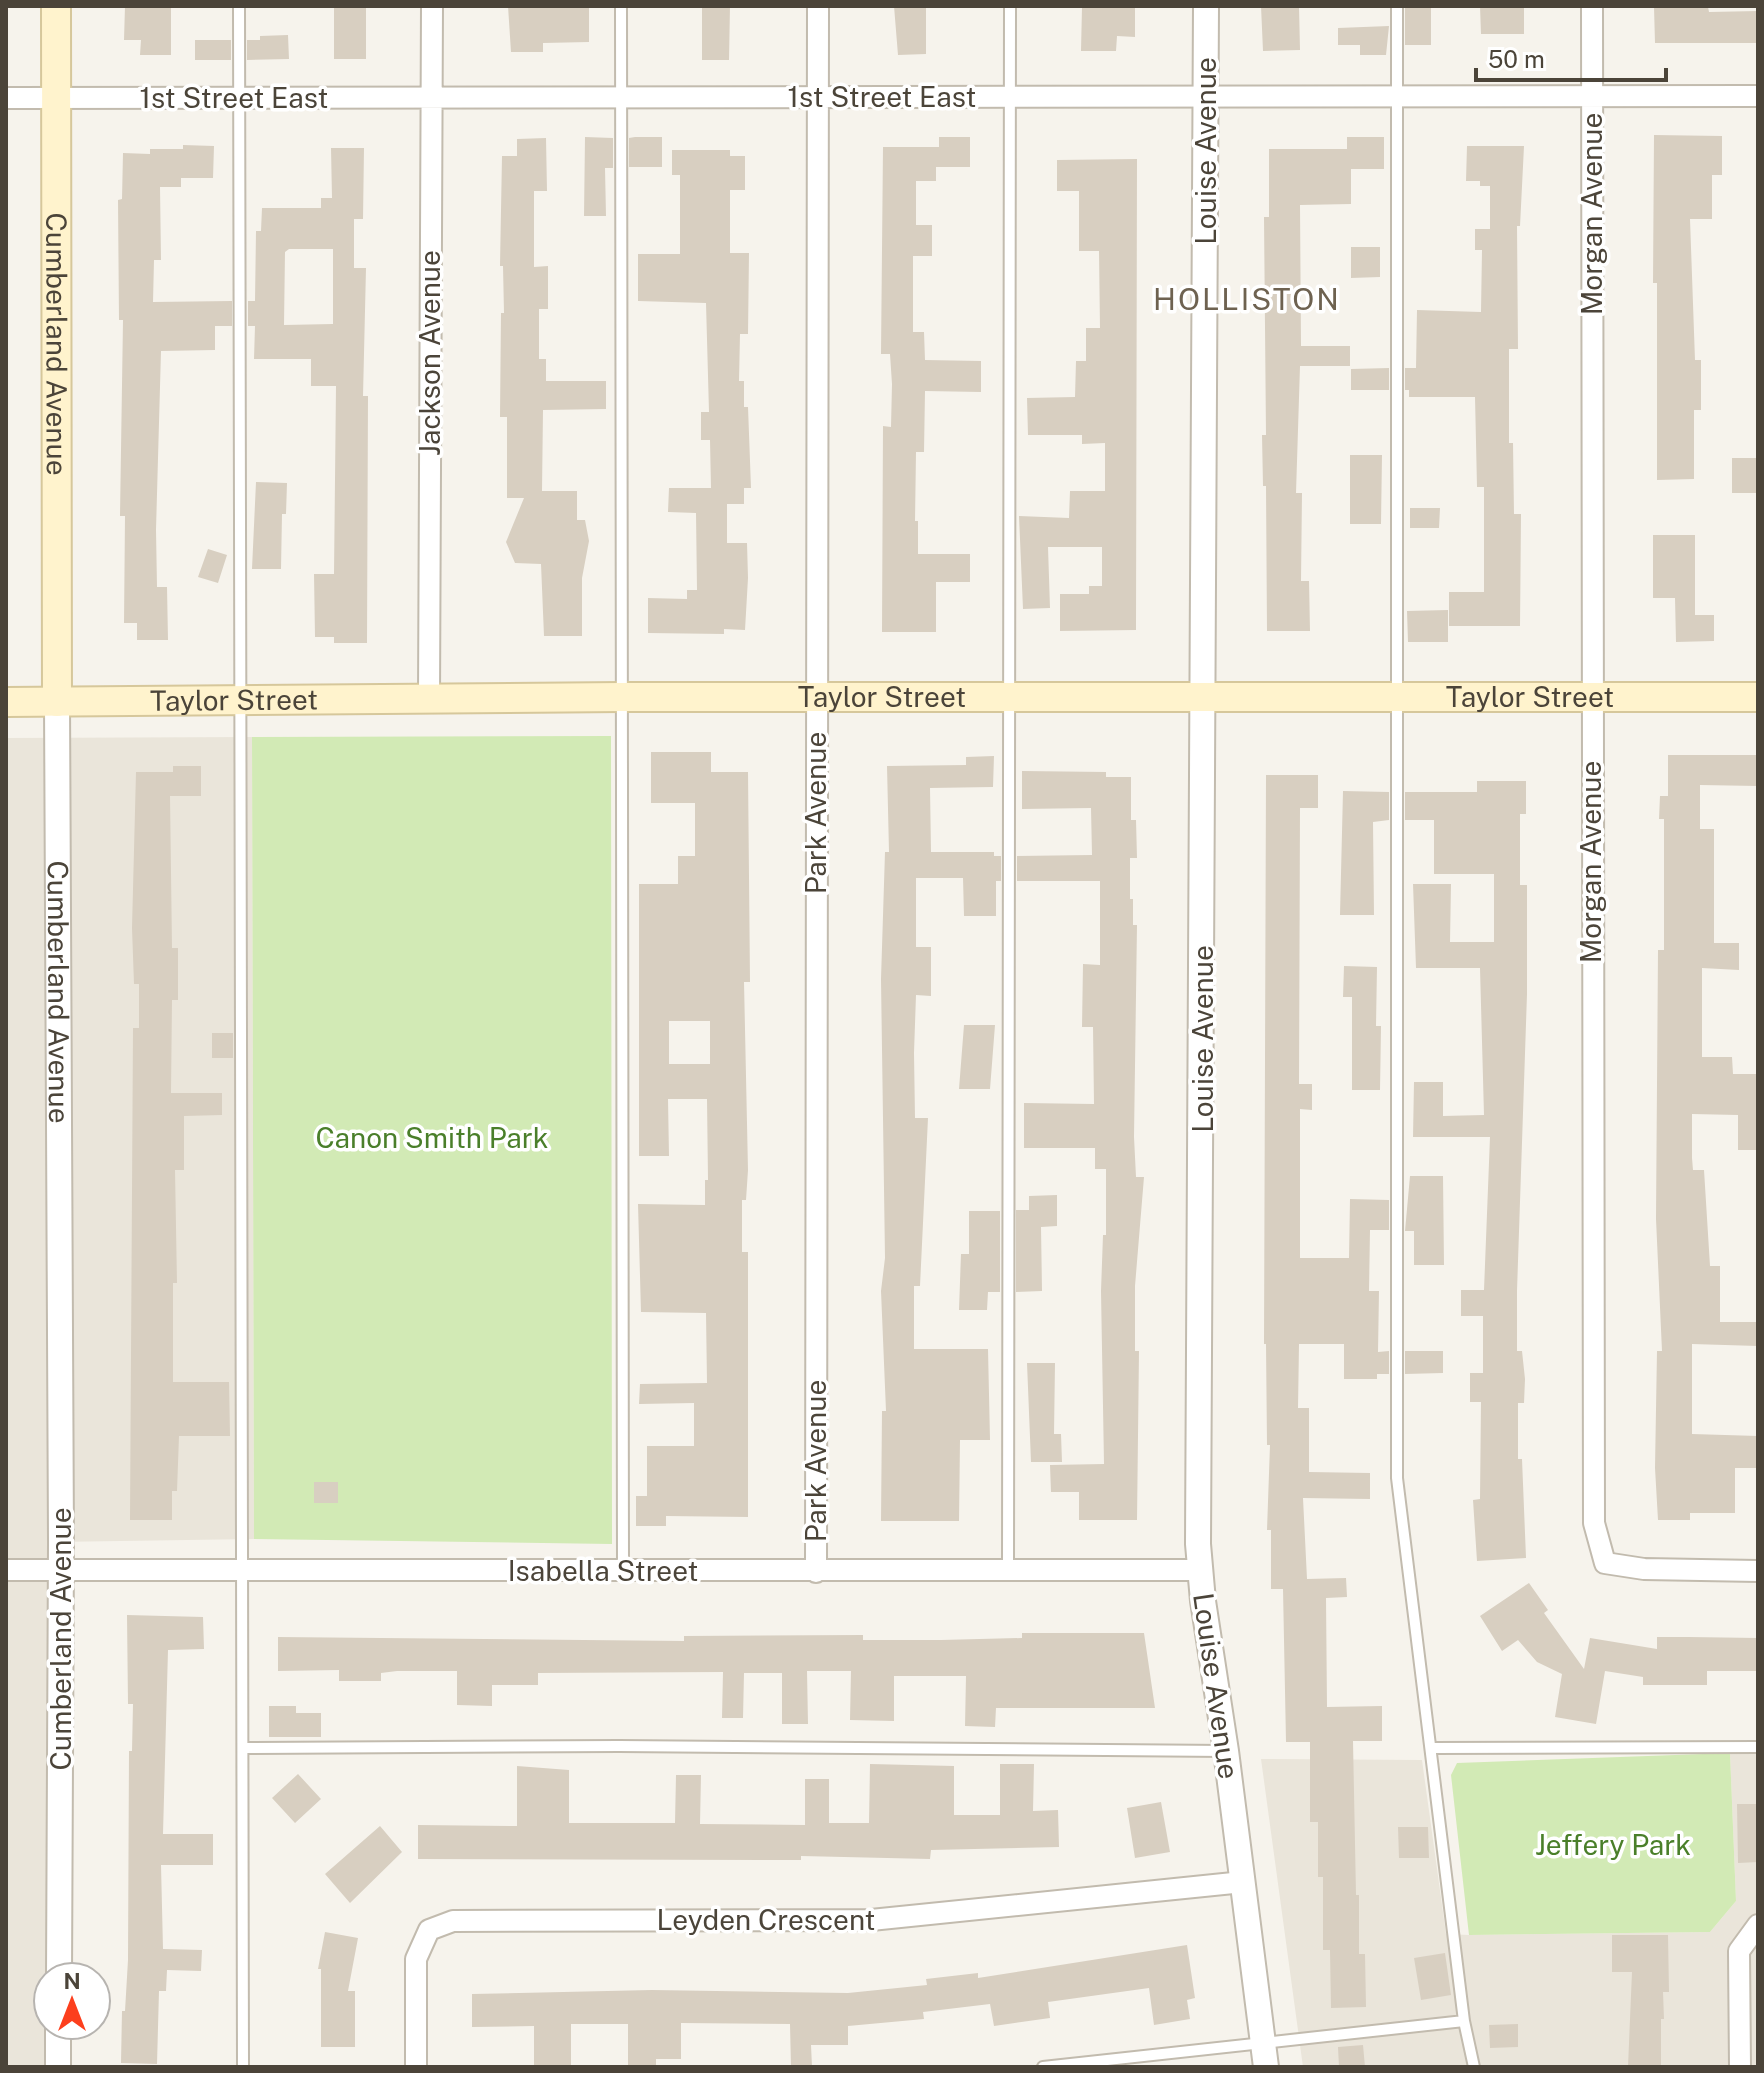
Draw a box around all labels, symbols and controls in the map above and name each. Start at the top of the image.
scale bar [1476,32,1666,82]
text: 50 m [1488,45,1545,73]
street label: Louise Avenue [1189,57,1222,245]
street label: 1st Street East [788,80,976,113]
street label: 1st Street East [140,81,328,114]
street label: Morgan Avenue [1575,113,1608,315]
street label: Cumberland Avenue [40,212,74,476]
street label: Jackson Avenue [413,250,446,456]
district label: HOLLISTON [1153,281,1341,317]
street label: Taylor Street [798,680,966,713]
street label: Taylor Street [1446,680,1614,713]
street label: Taylor Street [150,682,318,717]
street label: Park Avenue [799,732,832,894]
street label: Morgan Avenue [1574,761,1607,963]
street label: Cumberland Avenue [42,860,76,1124]
street label: Louise Avenue [1186,945,1219,1133]
park label: Canon Smith Park [316,1121,548,1154]
street label: Park Avenue [799,1380,832,1542]
street label: Cumberland Avenue [44,1507,77,1771]
street label: Isabella Street [508,1554,698,1587]
street label: Louise Avenue [1187,1591,1246,1781]
park label: Jeffery Park [1535,1828,1691,1861]
street label: Leyden Crescent [657,1903,875,1936]
north arrow [32,1961,112,2041]
text: N [63,1968,81,1994]

